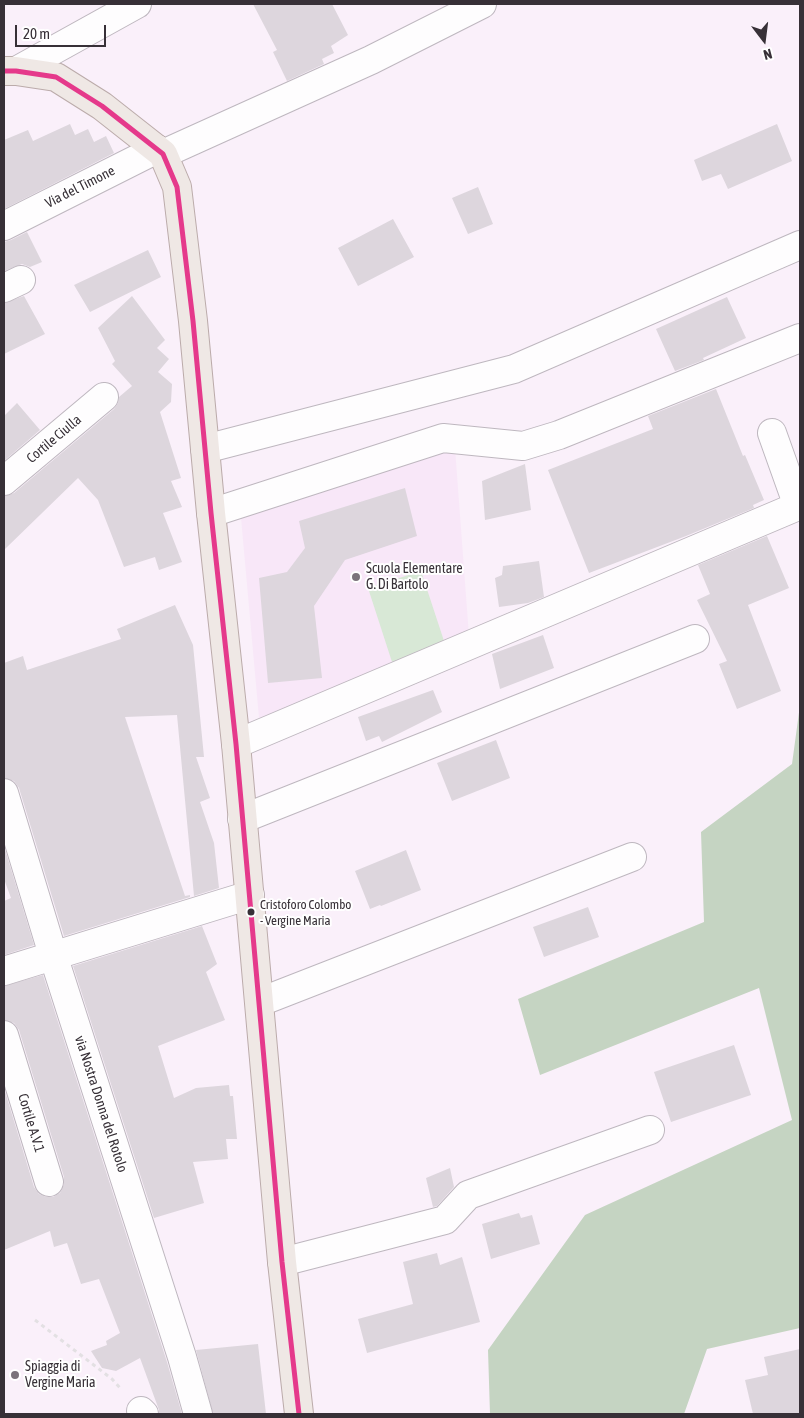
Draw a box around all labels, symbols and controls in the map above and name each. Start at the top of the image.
scale bar [18,15,109,47]
north arrow [739,15,789,65]
text: 20 m [23,25,50,42]
text: N [762,46,774,63]
street label: Via del Timone [42,162,118,212]
street label: Cortile Ciulla [23,411,85,467]
place label: Scuola Elementare G. Di Bartolo [366,561,463,594]
marker: Scuola Elementare G. Di Bartolo [350,571,362,583]
place label: Cristoforo Colombo - Vergine Maria [260,897,351,928]
marker: Cristoforo Colombo - Vergine Maria [246,907,256,917]
street label: via Nostra Donna del Rotolo [71,1034,131,1174]
street label: Cortile A.V.1 [14,1092,48,1154]
place label: Spiaggia di Vergine Maria [25,1359,96,1391]
marker: Spiaggia di Vergine Maria [9,1369,21,1381]

